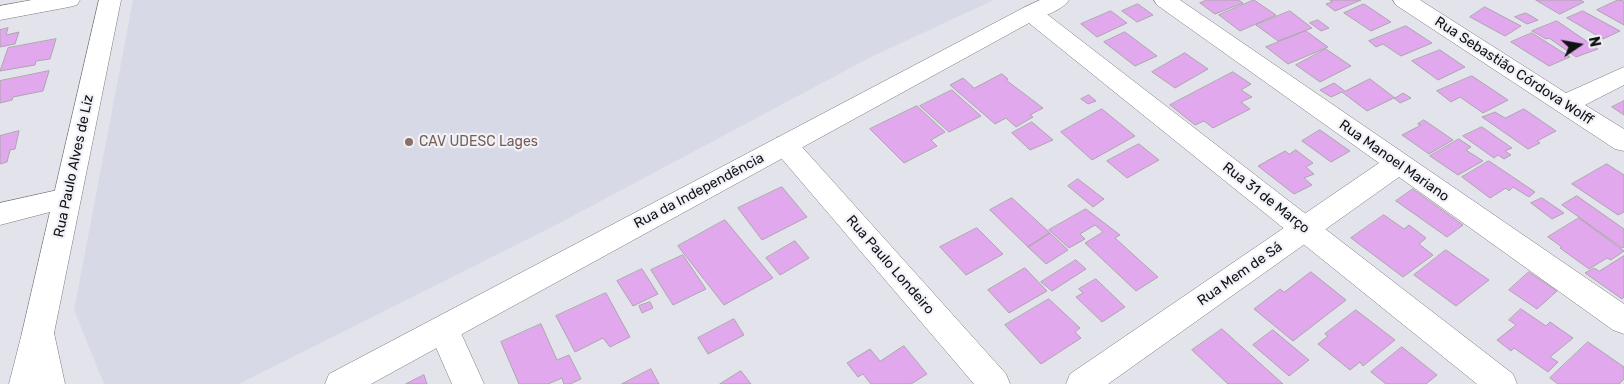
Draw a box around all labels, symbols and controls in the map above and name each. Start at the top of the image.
street label: Rua Sebastião Córdova Wolff [1431,13,1597,129]
north arrow [1554,20,1604,70]
text: N [1585,35,1604,48]
street label: Rua Paulo Alves de Liz [51,93,97,239]
street label: Rua Manoel Mariano [1336,117,1452,205]
place label: CAV UDESC Lages [419,134,538,150]
marker: CAV UDESC Lages [403,136,415,148]
street label: Rua da Independência [631,150,767,232]
street label: Rua 31 de Março [1219,159,1313,237]
street label: Rua Paulo Londeiro [842,212,938,318]
street label: Rua Mem de Sá [1194,239,1286,309]

